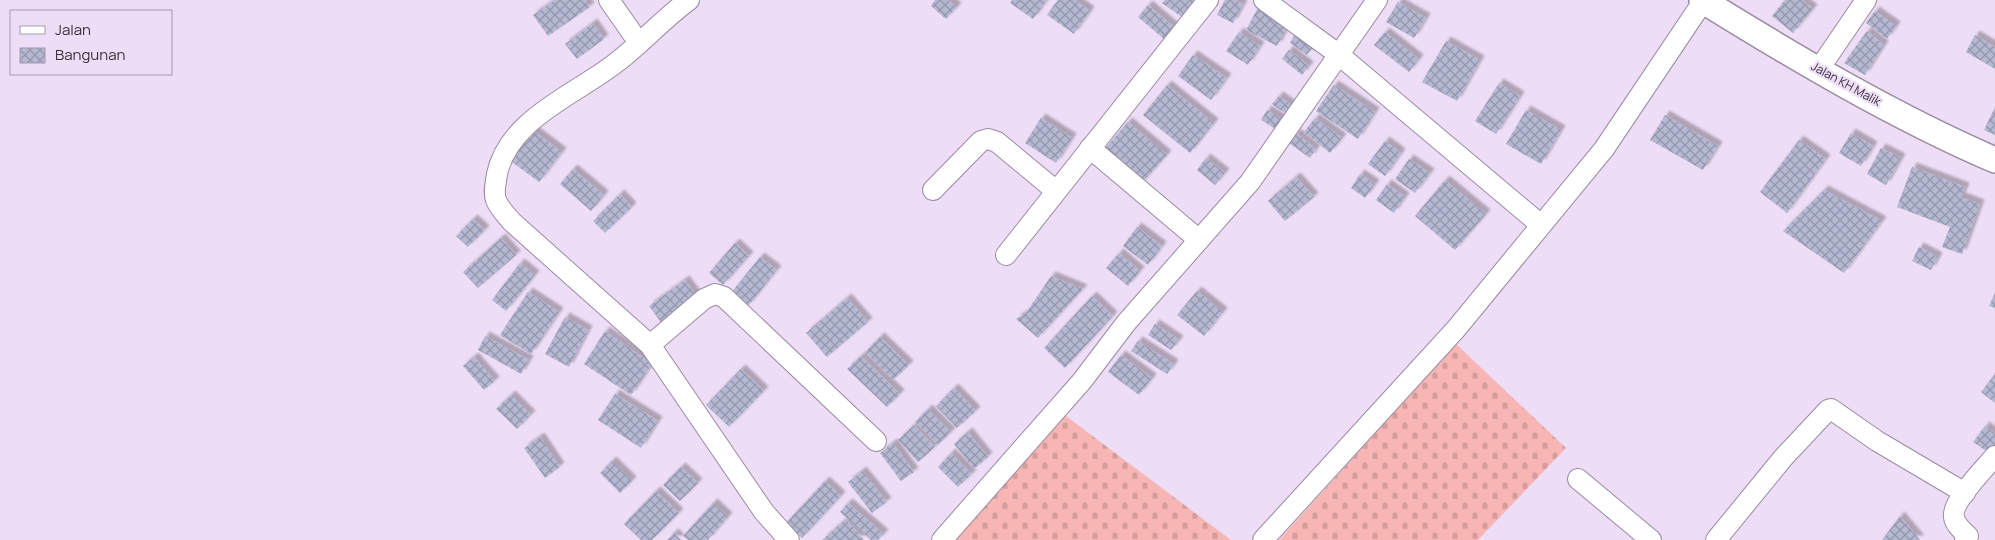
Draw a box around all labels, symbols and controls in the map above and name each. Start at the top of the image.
legend [10,10,172,75]
text: Jalan [55,19,91,40]
text: Bangunan [55,44,125,65]
street label: Jalan KH Malik [1808,57,1885,110]

